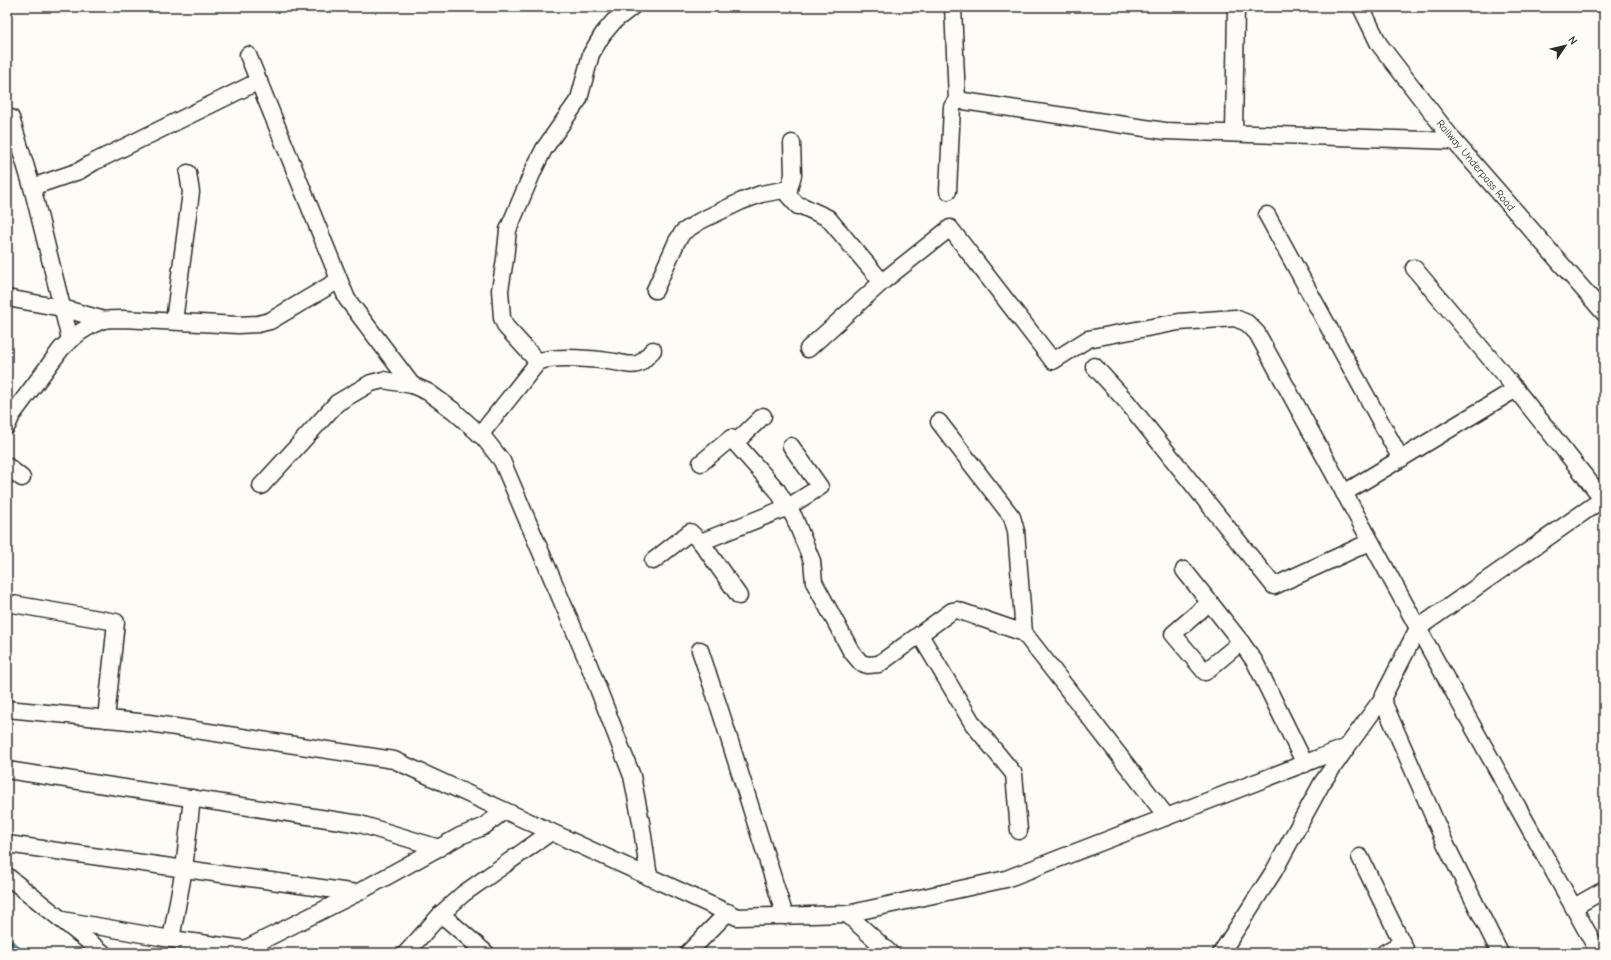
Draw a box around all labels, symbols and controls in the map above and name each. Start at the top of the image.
north arrow [1545,26,1585,66]
text: N [1565,34,1580,47]
street label: Railway Underpass Road [1434,117,1518,214]

